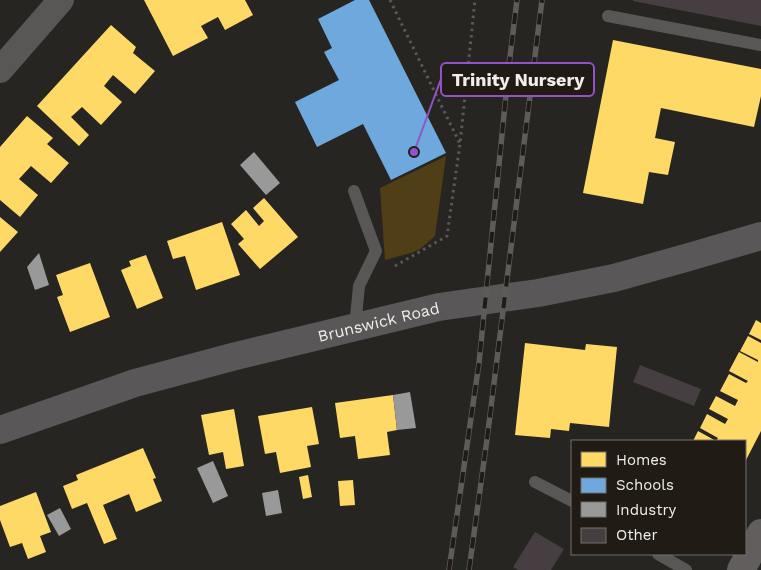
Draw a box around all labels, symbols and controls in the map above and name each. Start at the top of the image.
callout: Trinity Nursery [441,63,594,96]
text: Trinity Nursery [452,69,585,90]
street label: Brunswick Road [316,298,441,346]
legend [571,440,746,555]
text: Homes [616,451,667,469]
text: Schools [616,476,674,494]
text: Industry [616,501,677,519]
text: Other [616,526,658,544]

